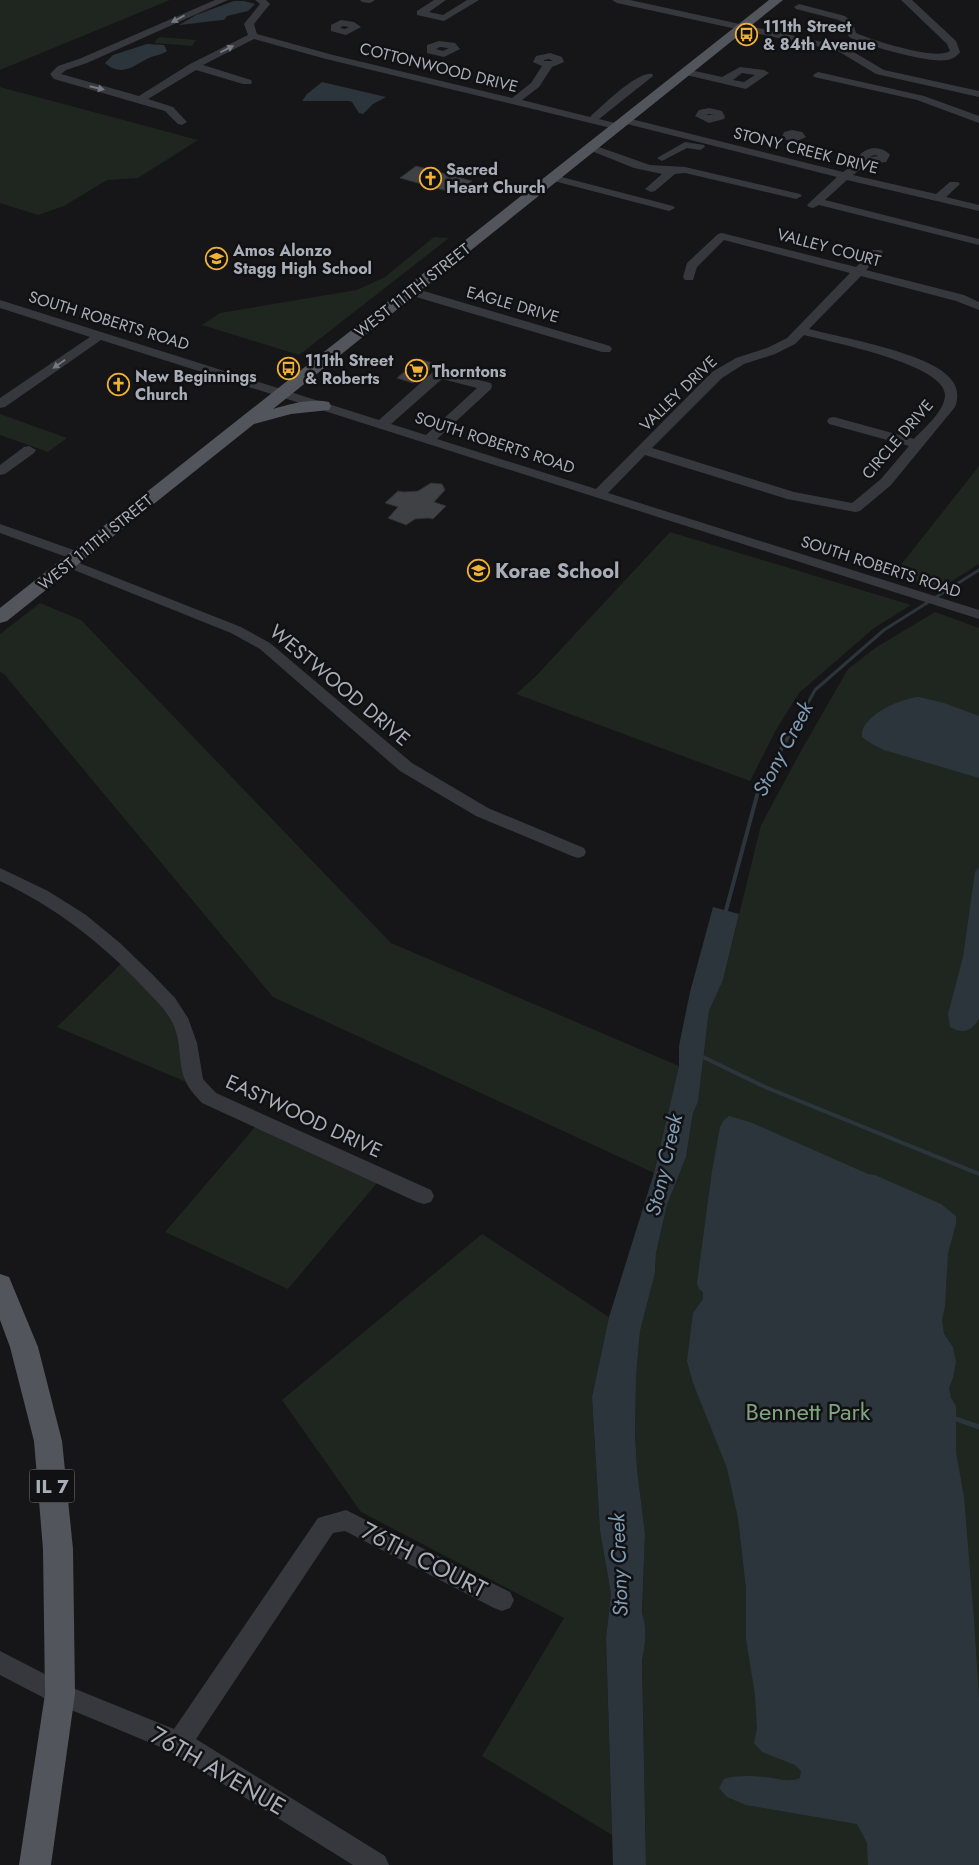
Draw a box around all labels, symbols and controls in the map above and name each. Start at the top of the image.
one-way arrow [171,15,185,23]
place label: 111th Street & 84th Avenue [763,15,876,56]
bus stop icon: 111th Street & 84th Avenue [735,23,759,47]
street label: COTTONWOOD DRIVE [357,37,520,98]
one-way arrow [220,45,234,53]
one-way arrow [90,84,105,92]
street label: STONY CREEK DRIVE [731,121,881,180]
place label: Sacred Heart Church [446,158,546,199]
church icon: Sacred Heart Church [418,166,442,190]
street label: VALLEY COURT [774,223,884,273]
street label: WEST 111TH STREET [350,238,475,343]
place label: Amos Alonzo Stagg High School [232,239,372,280]
school or university icon: Amos Alonzo Stagg High School [205,247,229,271]
street label: EAGLE DRIVE [464,280,562,329]
street label: SOUTH ROBERTS ROAD [26,285,192,356]
place label: 111th Street & Roberts [305,349,394,390]
street label: VALLEY DRIVE [635,350,722,436]
bus stop icon: 111th Street & Roberts [277,357,301,381]
one-way arrow [52,359,66,369]
supermarket icon: Thorntons [404,359,428,383]
place label: Thorntons [432,360,506,383]
place label: New Beginnings Church [135,365,257,406]
church icon: New Beginnings Church [107,373,131,397]
street label: CIRCLE DRIVE [856,395,938,484]
street label: SOUTH ROBERTS ROAD [412,406,578,479]
street label: WEST 111TH STREET [33,489,158,596]
street label: SOUTH ROBERTS ROAD [798,530,964,603]
place label: Korae School [495,557,619,586]
school or university icon: Korae School [467,559,491,583]
street label: WESTWOOD DRIVE [263,618,417,753]
water label: Stony Creek [745,695,821,802]
street label: EASTWOOD DRIVE [221,1067,387,1165]
water label: Stony Creek [638,1110,691,1219]
park label: Bennett Park [746,1394,871,1429]
road number: IL 7 [30,1470,74,1502]
water label: Stony Creek [602,1512,636,1617]
street label: 76TH COURT [355,1513,493,1606]
street label: 76TH AVENUE [144,1718,292,1824]

